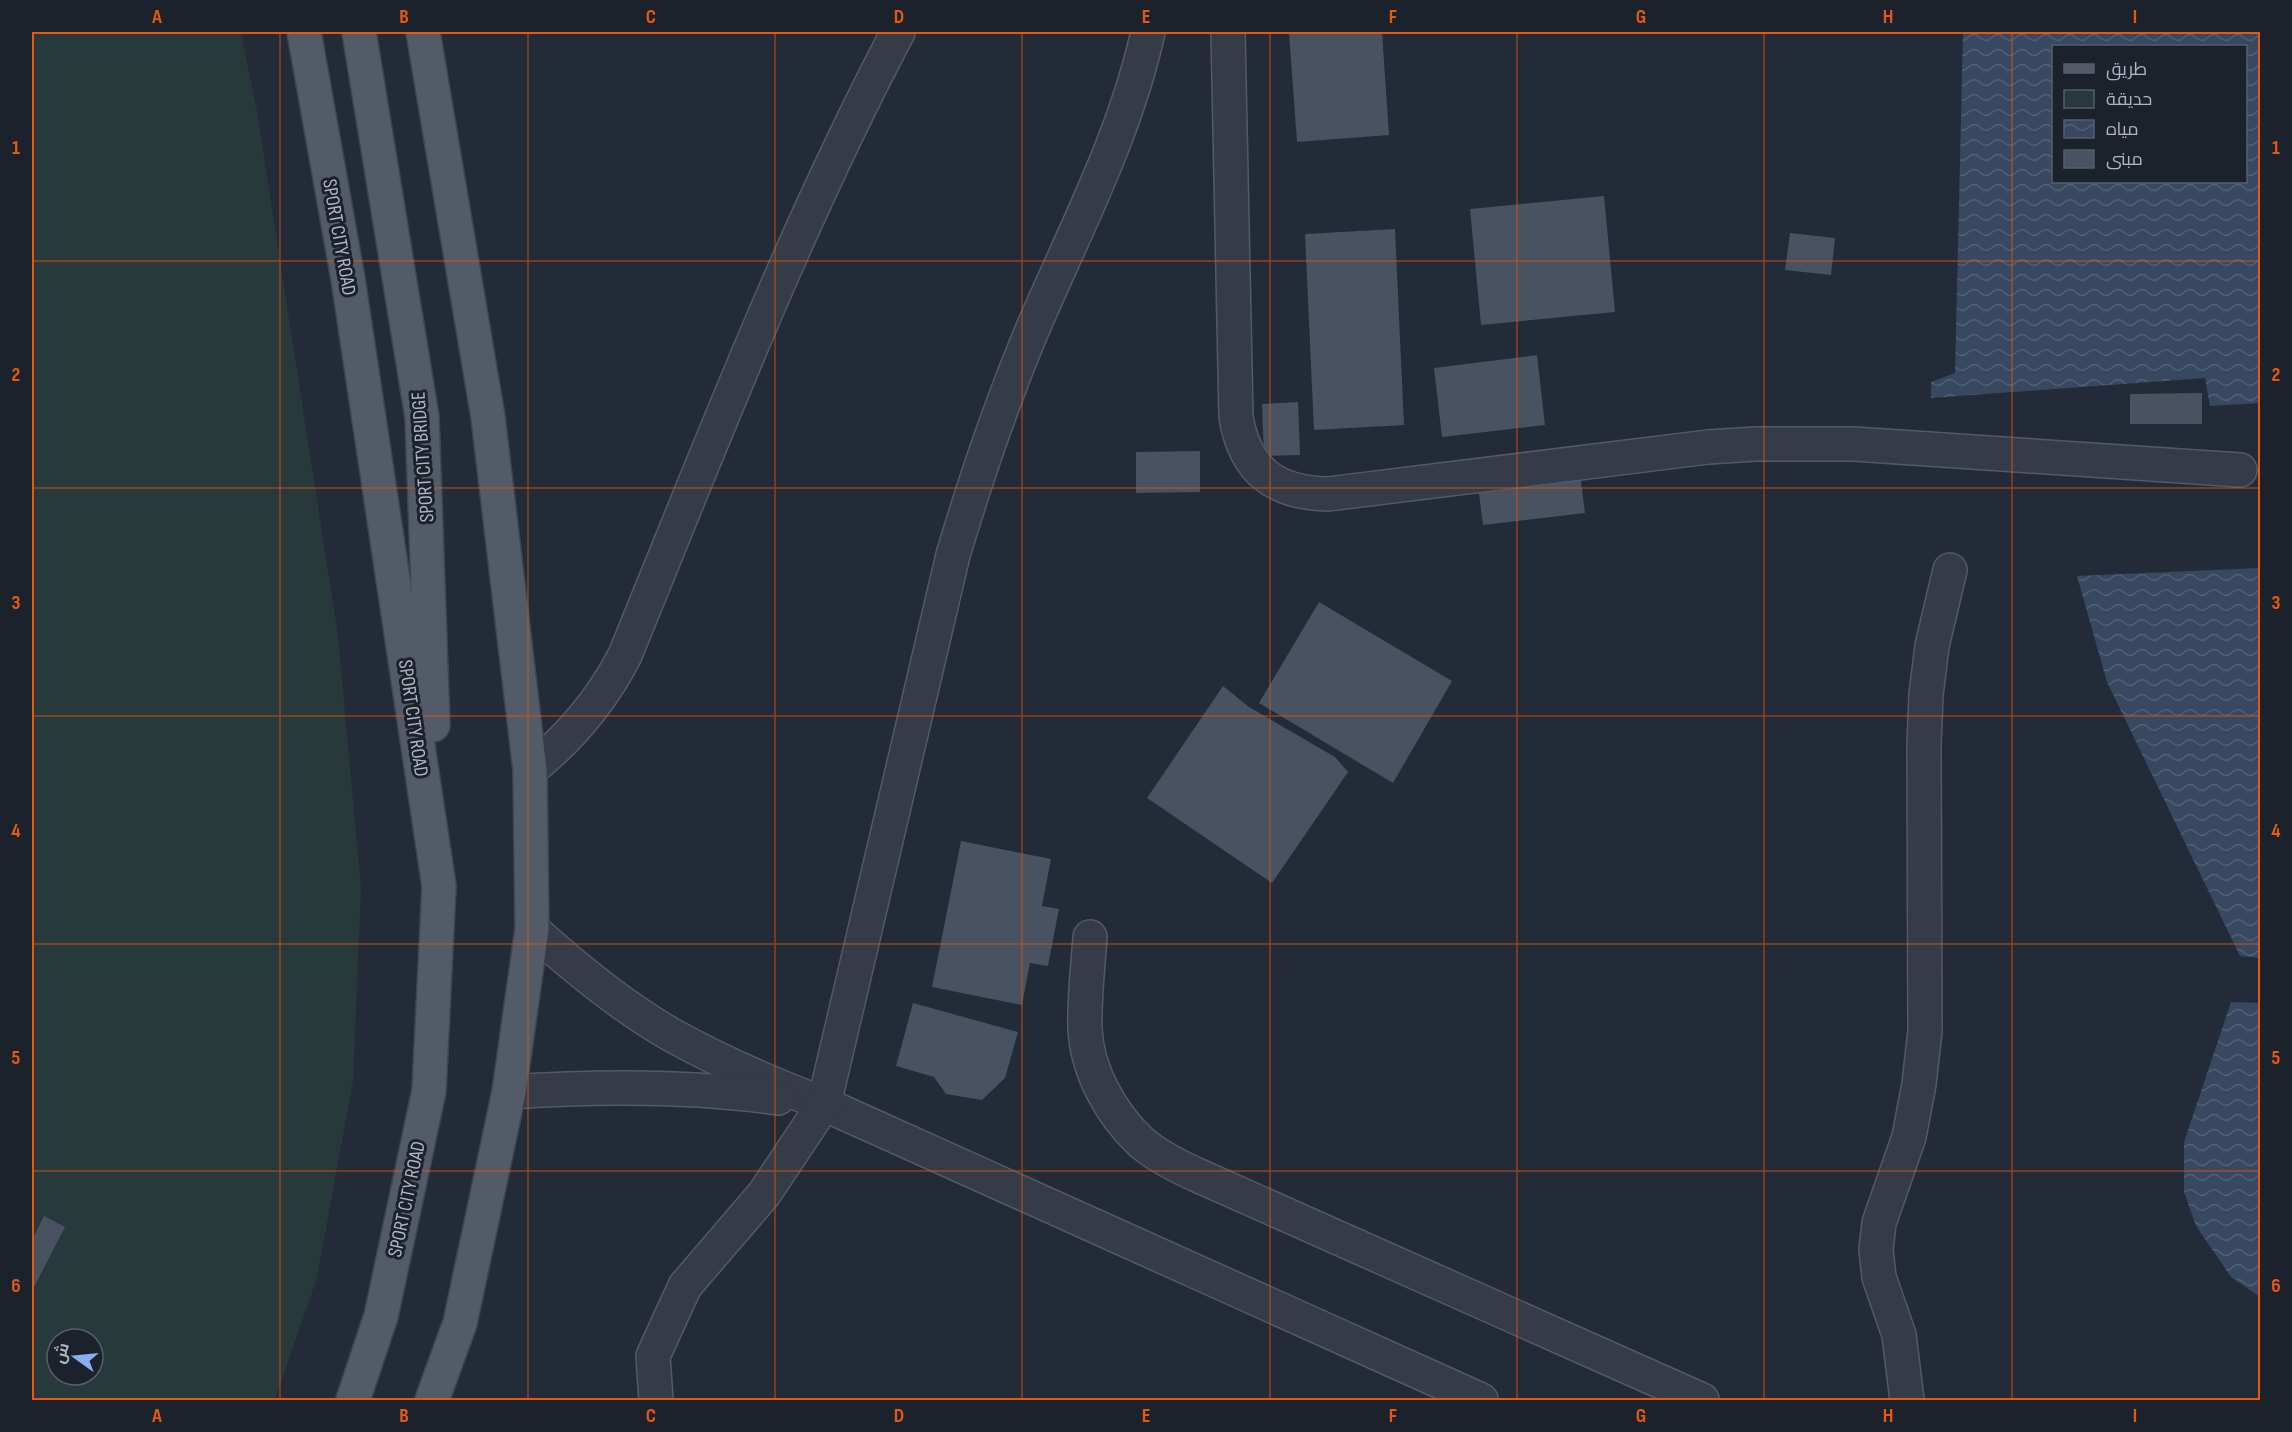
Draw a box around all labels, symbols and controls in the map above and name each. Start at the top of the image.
text: A [151,5,162,29]
text: B [399,5,409,29]
text: C [646,5,656,29]
text: D [894,5,904,29]
text: E [1142,5,1150,29]
text: F [1389,5,1397,29]
text: G [1636,5,1646,29]
text: H [1883,5,1893,29]
text: I [2133,5,2137,29]
legend [2052,45,2247,183]
text: طريق [2106,59,2147,81]
text: حديقة [2106,89,2152,110]
text: مياه [2106,119,2139,140]
text: 1 [12,136,20,160]
text: 1 [2272,136,2280,160]
text: مبنى [2106,149,2143,170]
street label: SPORT CITY ROAD [317,177,361,297]
text: 2 [12,363,20,387]
text: 2 [2272,363,2280,387]
street label: SPORT CITY BRIDGE [406,391,440,523]
text: 3 [12,591,21,615]
text: 3 [2272,591,2281,615]
street label: SPORT CITY ROAD [393,658,433,778]
text: 4 [11,819,21,843]
text: 4 [2271,819,2281,843]
text: 5 [12,1046,21,1070]
text: 5 [2272,1046,2281,1070]
street label: SPORT CITY ROAD [383,1139,431,1259]
text: 6 [11,1274,21,1298]
text: 6 [2271,1274,2281,1298]
north arrow [45,1327,105,1387]
text: ش [50,1341,74,1366]
text: A [151,1404,162,1428]
text: B [399,1404,409,1428]
text: C [646,1404,656,1428]
text: D [894,1404,904,1428]
text: E [1142,1404,1150,1428]
text: F [1389,1404,1397,1428]
text: G [1636,1404,1646,1428]
text: H [1883,1404,1893,1428]
text: I [2133,1404,2137,1428]

